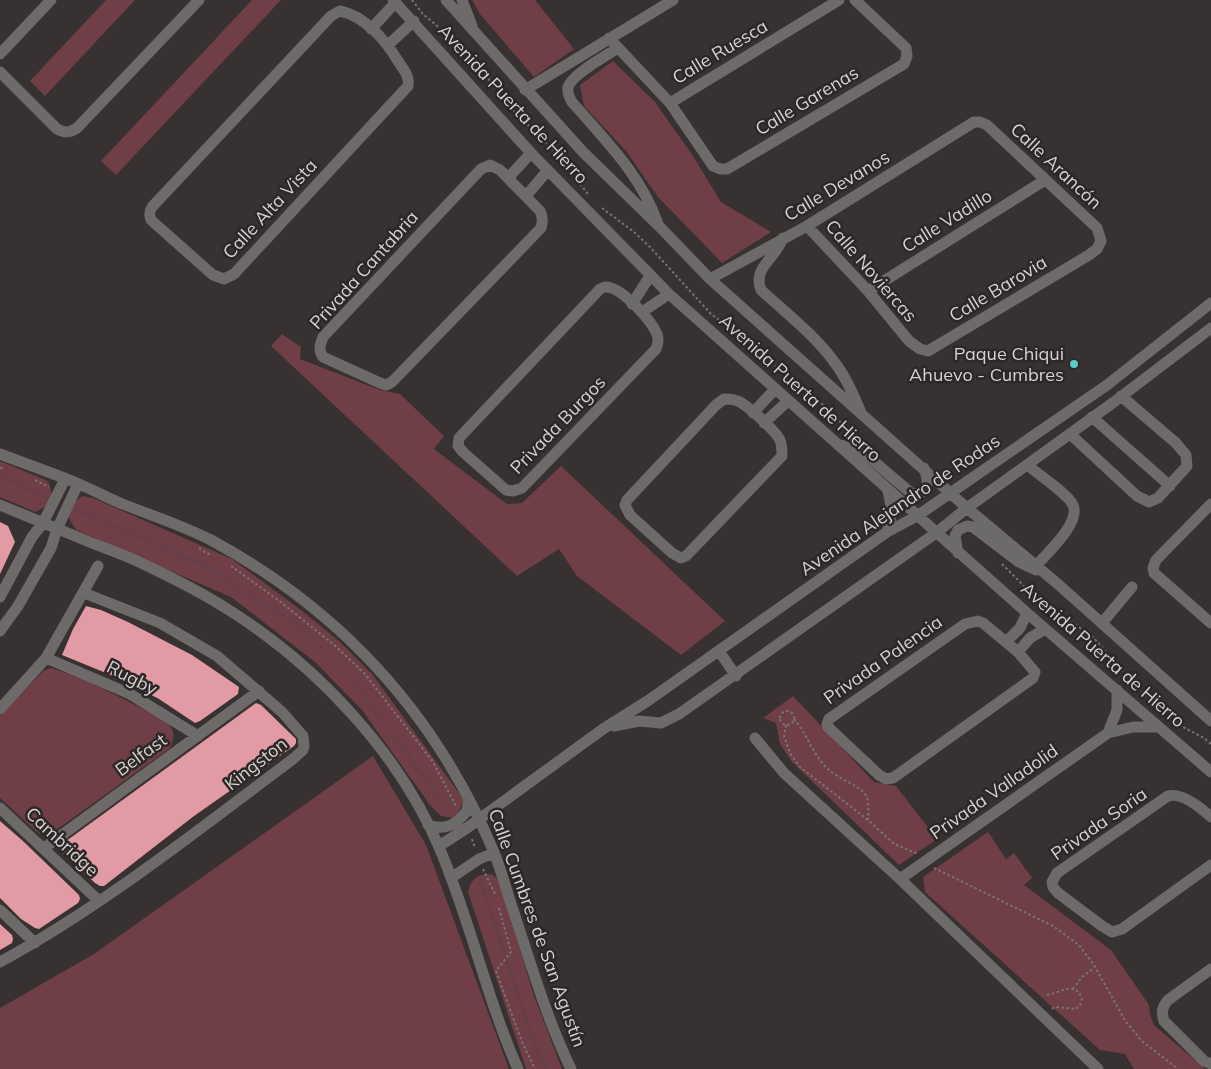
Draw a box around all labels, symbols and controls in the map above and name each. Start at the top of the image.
street label: Calle Ruesca [668,14,772,89]
street label: Avenida Puerta de Hierro [433,19,593,188]
street label: Calle Garenas [751,61,863,140]
street label: Calle Arancón [1006,118,1107,214]
street label: Calle Devanos [780,145,894,226]
street label: Calle Alta Vista [218,154,322,263]
street label: Calle Vadillo [897,184,996,257]
street label: Privada Cantabria [304,206,423,334]
street label: Calle Noviercas [821,215,922,327]
street label: Calle Barovia [945,250,1051,327]
street label: Avenida Puerta de Hierro [715,309,886,466]
place label: Paque Chiqui Ahuevo - Cumbres [909,342,1064,386]
marker: Paque Chiqui Ahuevo - Cumbres [1068,358,1080,370]
street label: Privada Burgos [505,371,610,479]
street label: Avenida Alejandro de Rodas [795,429,1004,580]
street label: Avenida Puerta de Hierro [1017,577,1190,732]
street label: Privada Palencia [819,610,946,709]
street label: Rugby [103,655,162,700]
street label: Belfast [110,728,171,781]
street label: Kingston [220,732,292,795]
street label: Privada Valladolid [925,739,1062,844]
street label: Privada Soria [1046,782,1151,865]
street label: Cambridge [21,802,104,881]
street label: Calle Cumbres de San Agustín [484,806,591,1050]

